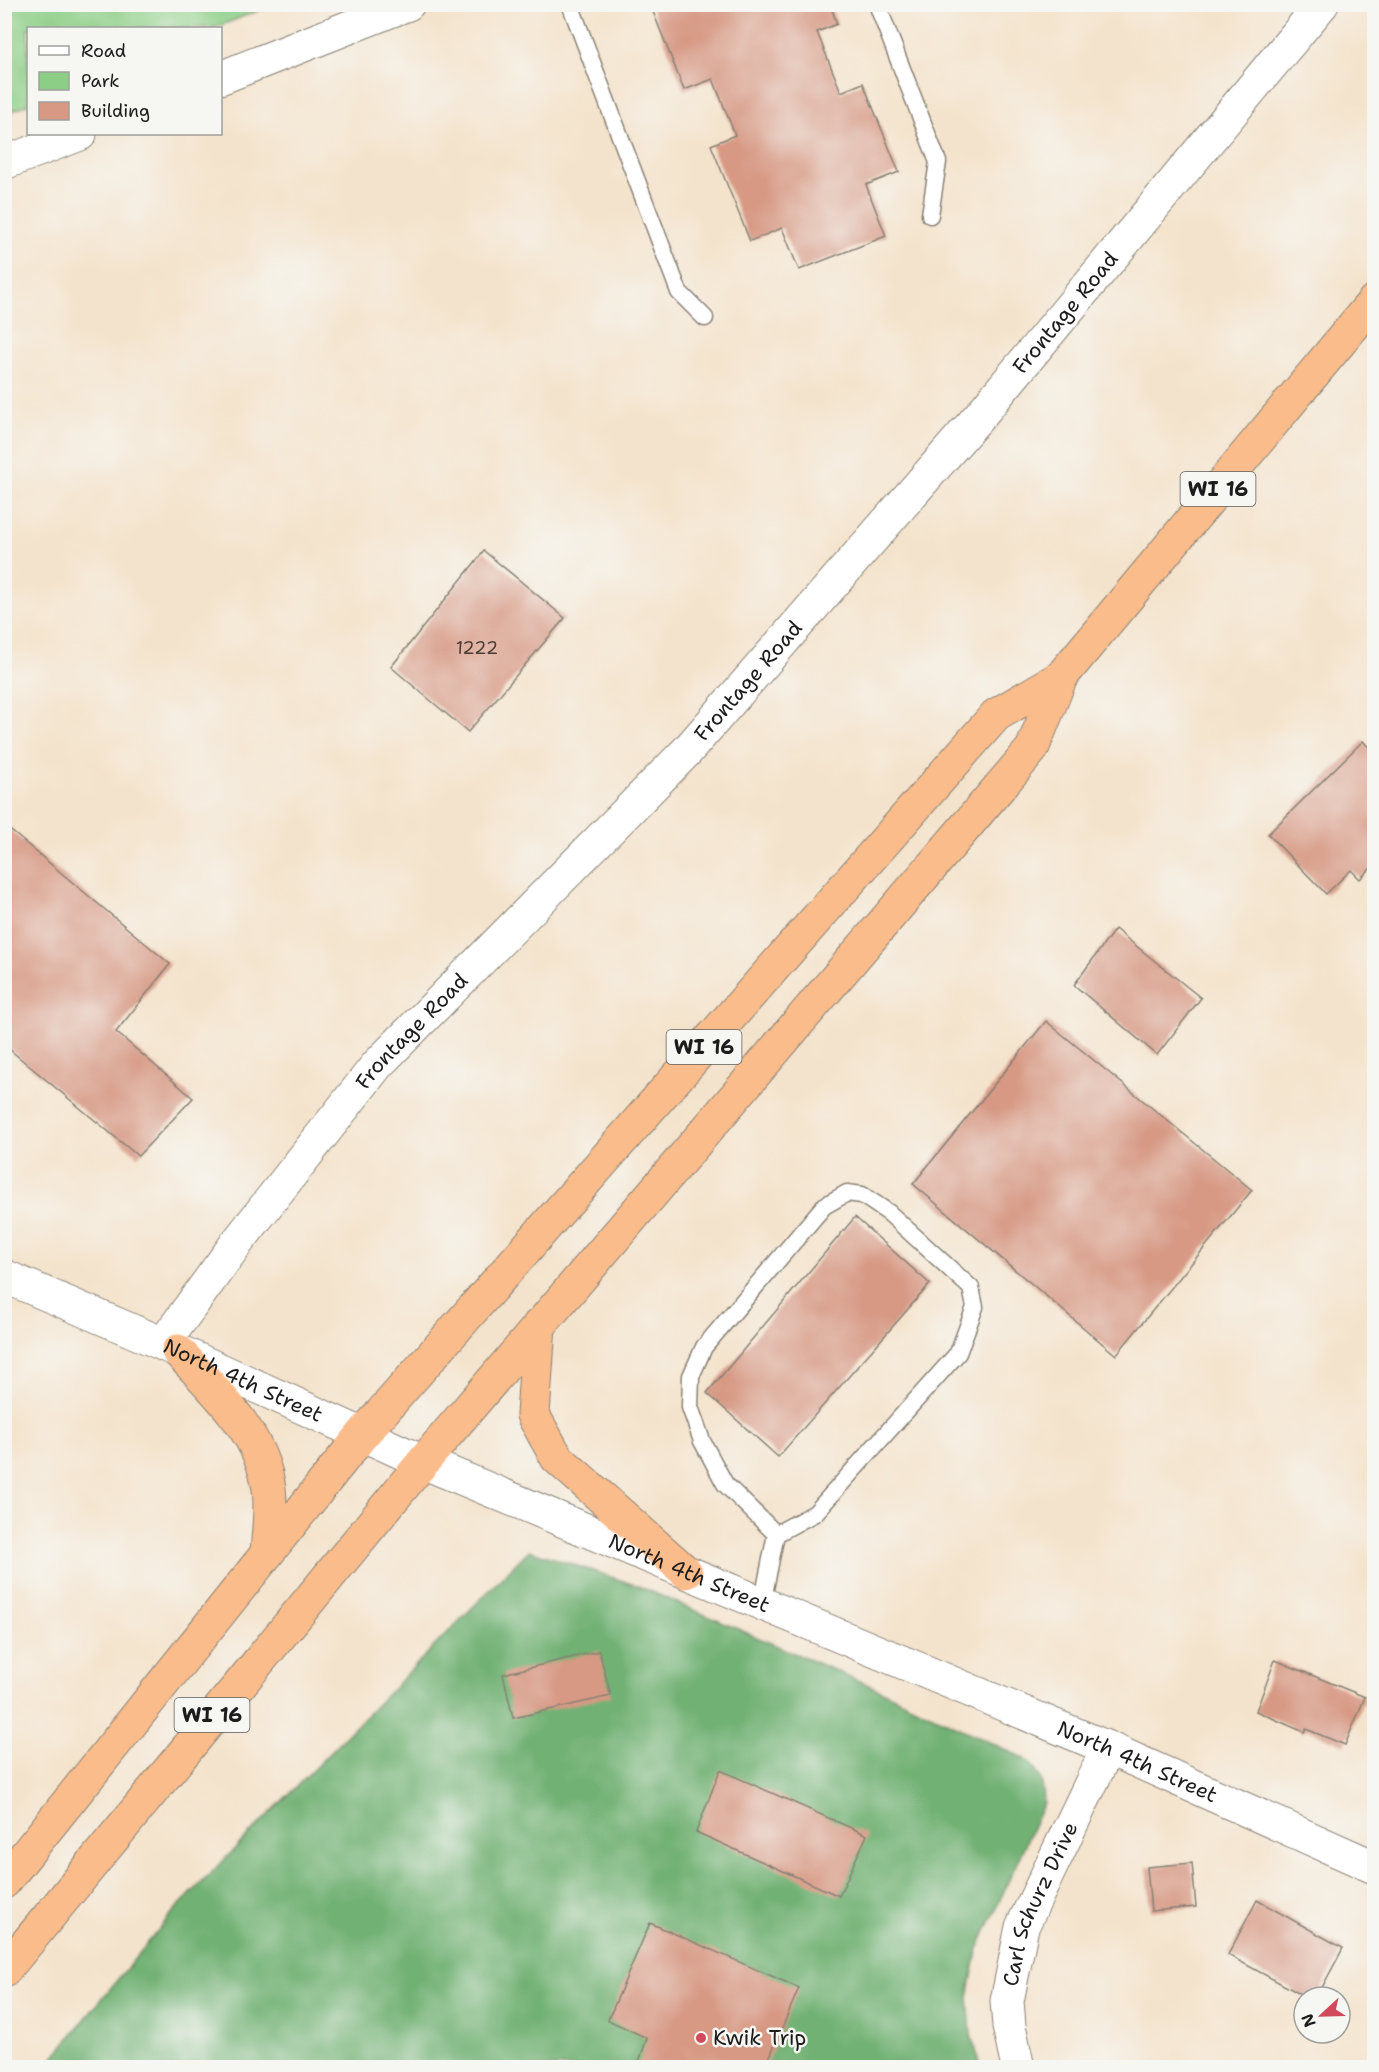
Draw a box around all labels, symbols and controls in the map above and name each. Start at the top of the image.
legend [27,27,222,135]
text: Road [81,39,126,63]
text: Park [81,69,120,93]
text: Building [81,99,150,123]
street label: Frontage Road [1006,246,1124,380]
road number: WI 16 [1180,472,1256,506]
street label: Frontage Road [688,615,808,747]
house number: 1222 [456,636,498,660]
street label: Frontage Road [349,967,474,1095]
road number: WI 16 [666,1030,742,1064]
street label: North 4th Street [159,1332,327,1429]
street label: North 4th Street [604,1527,774,1619]
road number: WI 16 [174,1698,250,1732]
street label: North 4th Street [1053,1714,1222,1809]
street label: Carl Schurz Drive [996,1817,1084,1989]
north arrow [1292,1985,1352,2045]
text: N [1296,2011,1321,2030]
place label: Kwik Trip [713,2024,806,2052]
marker: Kwik Trip [694,2031,708,2045]

